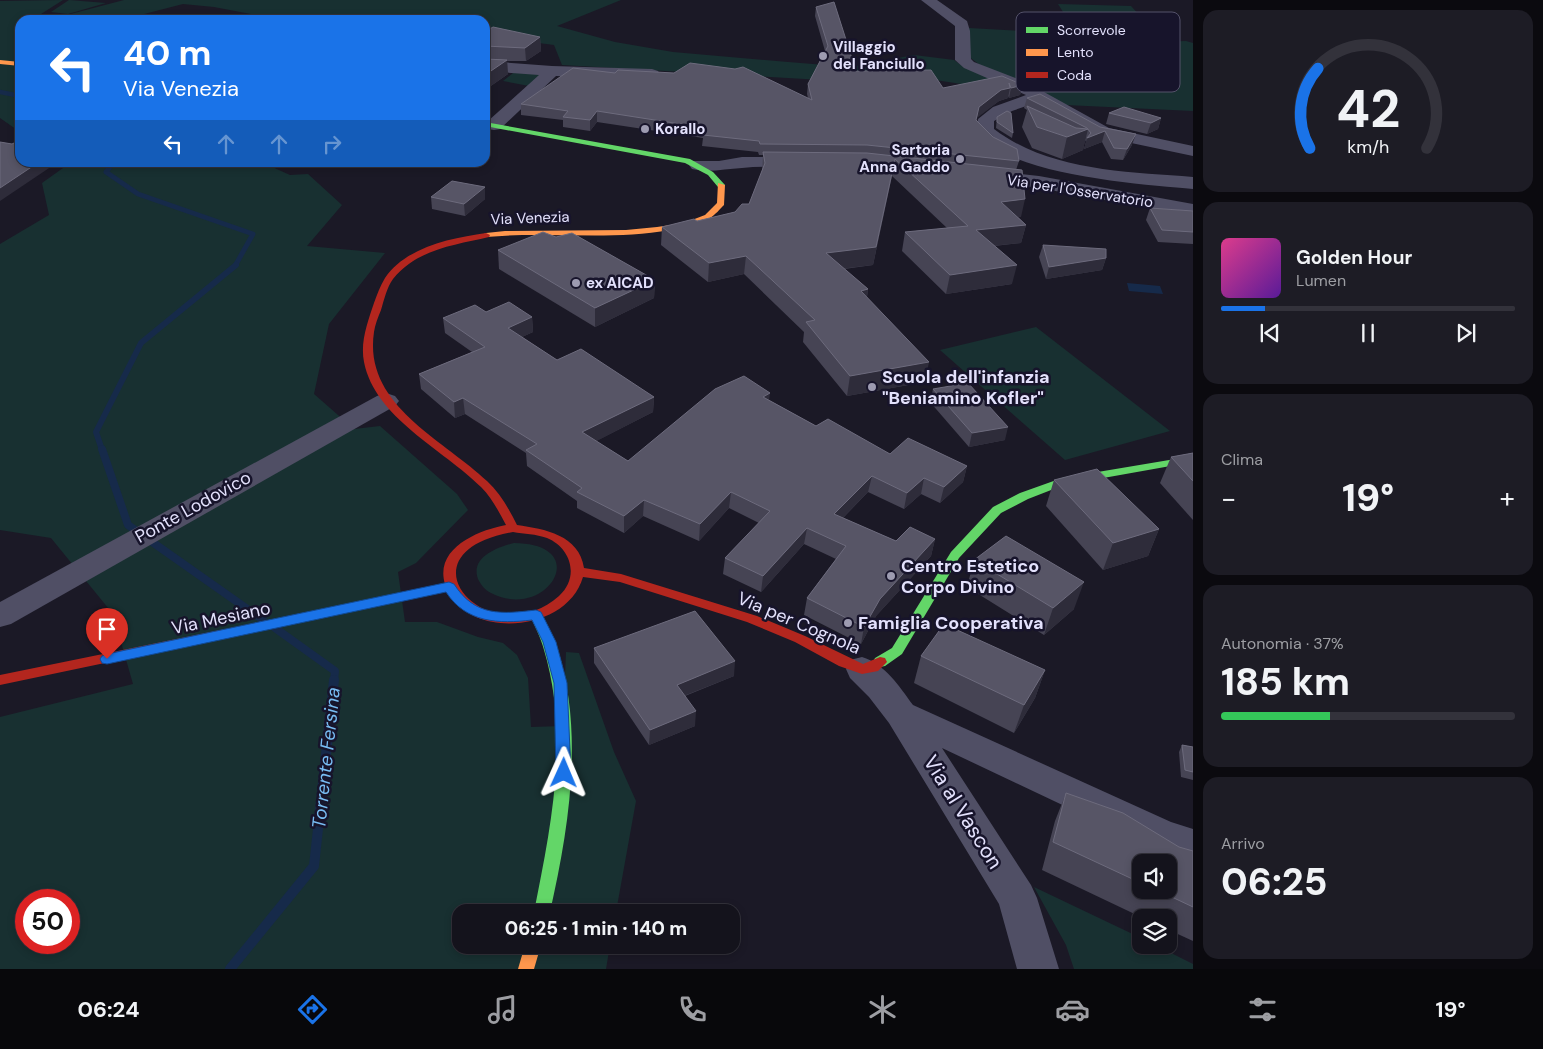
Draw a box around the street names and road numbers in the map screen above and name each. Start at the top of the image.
street label: Via per l'Osservatorio [1005,170,1155,212]
street label: Via Venezia [490,207,570,229]
street label: Ponte Lodovico [131,465,255,549]
street label: Via per Cognola [734,586,864,660]
street label: Via Mesiano [169,596,273,640]
street label: Via al Vascon [917,750,1009,874]

